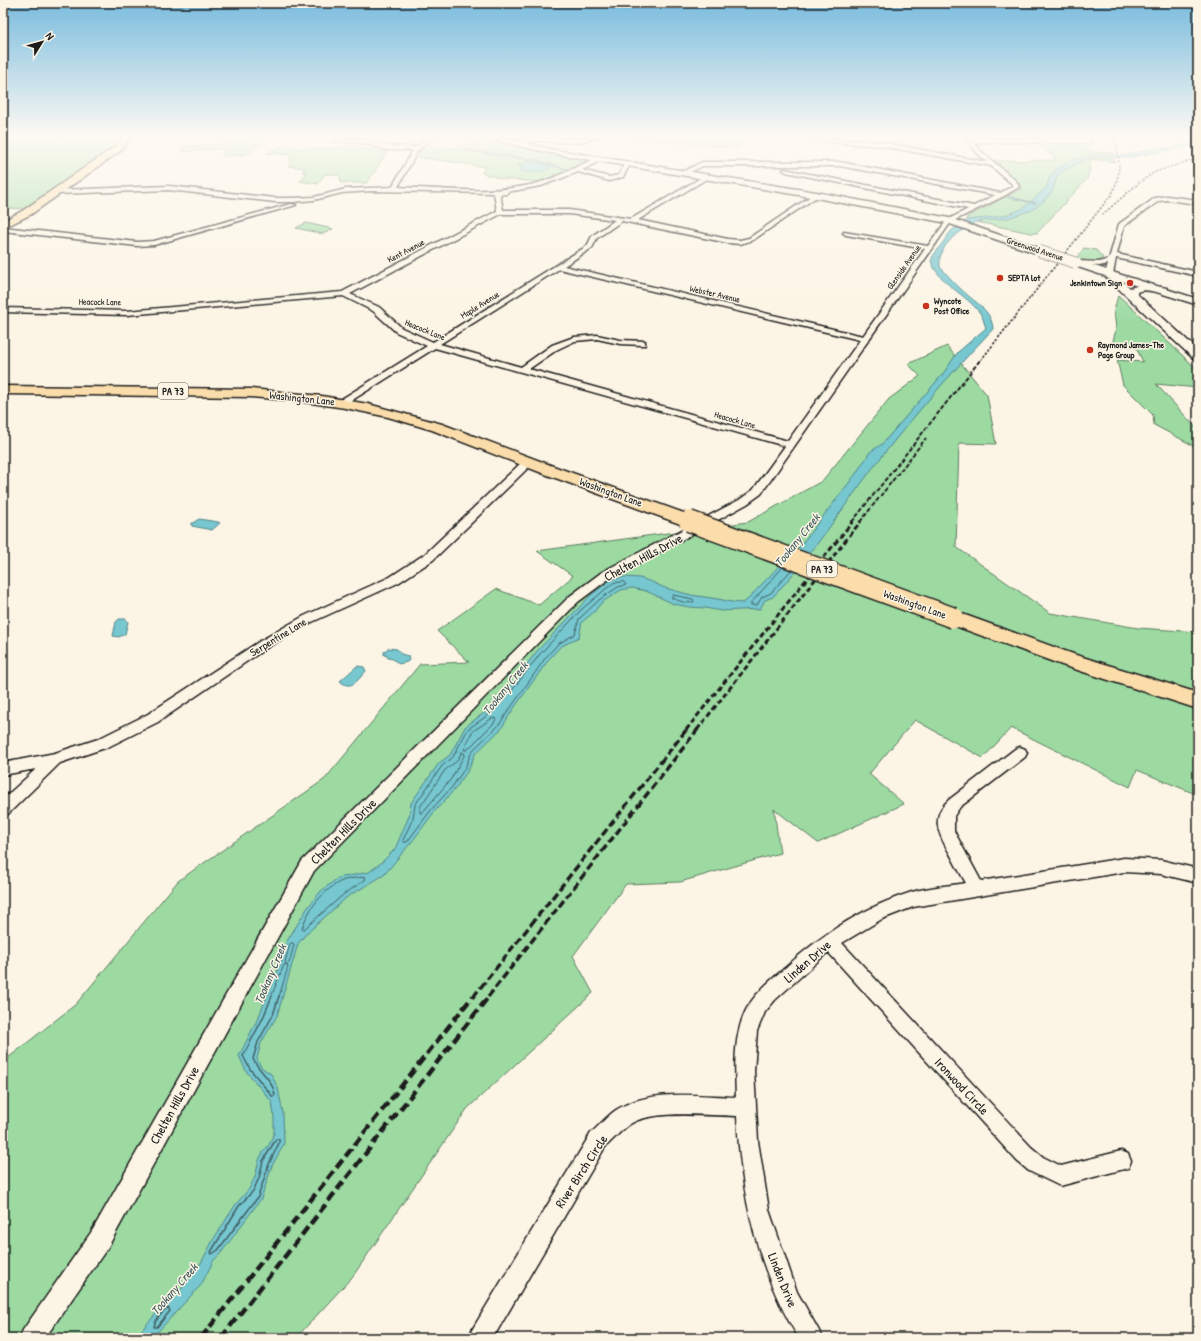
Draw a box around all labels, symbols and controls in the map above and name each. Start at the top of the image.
north arrow [22,22,62,62]
text: N [43,29,57,43]
street label: Greenwood Avenue [1005,234,1065,264]
street label: Kent Avenue [385,236,427,266]
street label: Glenside Avenue [884,242,924,292]
place label: SEPTA lot [1008,272,1041,284]
marker: SEPTA lot [995,273,1005,283]
place label: Jenkintown Sign [1070,277,1122,290]
marker: Jenkintown Sign [1125,278,1135,288]
street label: Webster Avenue [689,282,742,306]
street label: Maple Avenue [458,288,502,322]
place label: Wyncote Post Office [934,295,970,317]
street label: Heacock Lane [79,296,122,308]
marker: Wyncote Post Office [921,301,931,311]
street label: Heacock Lane [403,317,447,344]
place label: Raymond James-The Page Group [1098,339,1164,362]
marker: Raymond James-The Page Group [1085,345,1095,355]
road number: PA 73 [158,383,188,399]
street label: Washington Lane [269,388,336,408]
street label: Heacock Lane [713,408,757,432]
street label: Washington Lane [578,474,645,510]
water label: Tookany Creek [770,509,824,570]
street label: Chelten Hills Drive [600,529,686,585]
road number: PA 73 [807,561,837,577]
street label: Washington Lane [882,586,949,622]
street label: Serpentine Lane [247,614,309,659]
water label: Tookany Creek [478,657,532,718]
street label: Chelten Hills Drive [306,794,380,868]
street label: Linden Drive [780,935,834,987]
water label: Tookany Creek [250,940,291,1007]
street label: Ironwood Circle [931,1053,993,1119]
street label: Chelten Hills Drive [145,1063,203,1147]
street label: River Birch Circle [551,1131,611,1211]
street label: Linden Drive [764,1250,802,1310]
water label: Tookany Creek [147,1259,202,1319]

